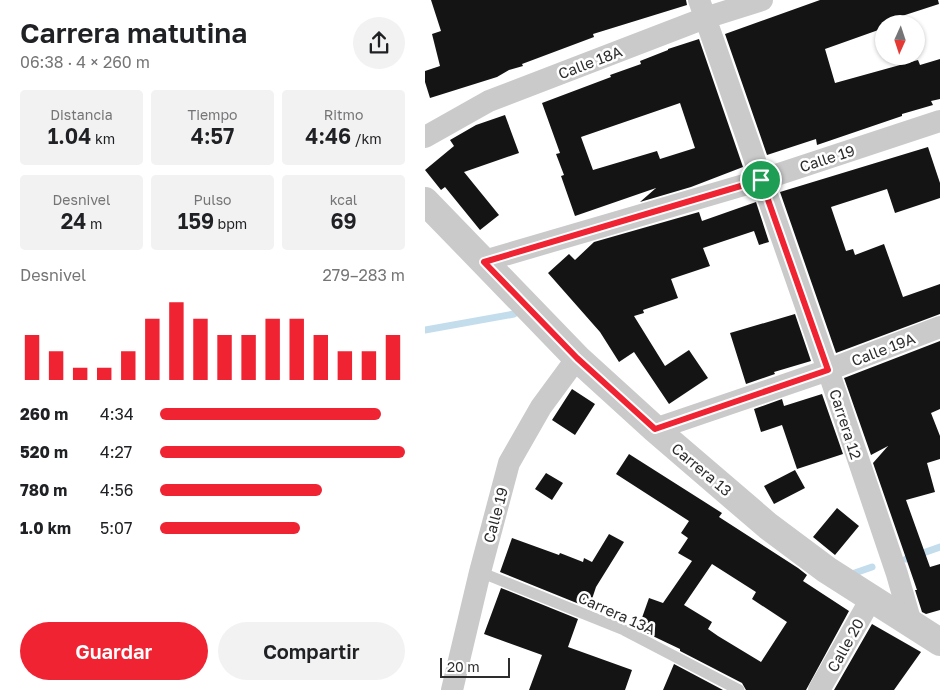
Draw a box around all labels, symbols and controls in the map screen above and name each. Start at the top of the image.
north arrow [875,15,925,65]
map controls [875,15,925,65]
text: Carrera matutina [20,16,247,49]
button: share [353,17,405,69]
street label: Calle 18A [555,42,625,82]
text: 06:38 · 4 × 260 m [20,52,150,72]
text: Distancia [50,106,113,123]
text: Tiempo [188,106,237,123]
text: Ritmo [324,106,363,123]
text: 1.04 [48,123,91,149]
text: 4:57 [191,123,234,149]
text: 4:46 [305,123,351,149]
text: km [91,130,115,147]
text: /km [351,130,382,147]
street label: Calle 19 [797,141,857,175]
pin [740,159,782,201]
icon: arrive [747,166,775,194]
text: Desnivel [53,191,110,208]
text: Pulso [194,191,231,208]
text: kcal [330,191,357,208]
text: 24 [61,208,86,234]
text: 159 [178,208,214,234]
text: 69 [330,208,357,234]
text: m [86,215,102,232]
text: bpm [214,215,247,232]
text: Desnivel [20,265,86,285]
text: 279–283 m [323,265,405,285]
street label: Calle 19A [849,329,917,369]
street label: Carrera 12 [826,387,866,461]
text: 260 m [20,404,68,424]
text: 4:34 [100,404,134,424]
street label: Carrera 13 [668,439,736,499]
text: 520 m [20,442,68,462]
text: 4:27 [100,442,132,462]
text: 780 m [20,480,67,500]
text: 4:56 [100,480,134,500]
street label: Calle 19 [479,485,511,545]
text: 1.0 km [20,518,71,538]
text: 5:07 [100,518,132,538]
street label: Carrera 13A [575,588,659,638]
street label: Calle 20 [823,615,867,675]
button: Guardar [20,622,208,680]
button: Compartir [218,622,405,680]
scale bar [440,655,510,678]
text: 20 m [447,658,480,675]

